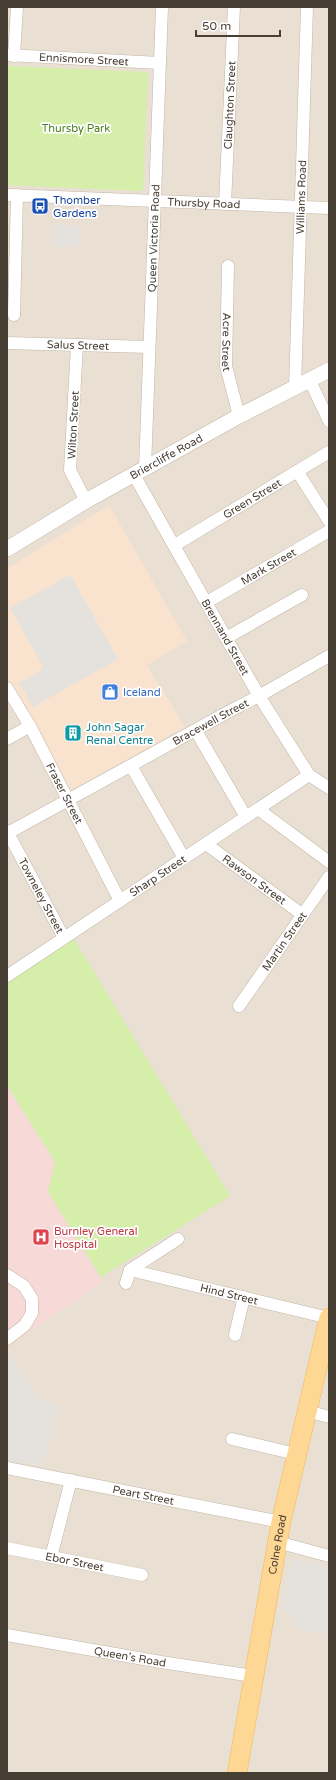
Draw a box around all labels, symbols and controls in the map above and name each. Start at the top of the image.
scale bar [196,12,280,38]
text: 50 m [202,19,231,33]
street label: Ennismore Street [39,51,129,68]
street label: Claughton Street [222,61,239,150]
park label: Thursby Park [42,122,110,135]
street label: Williams Road [294,160,309,234]
street label: Queen Victoria Road [146,184,162,293]
place label: Thomber Gardens [53,194,101,220]
street label: Thursby Road [167,195,241,211]
bus stop icon: Thomber Gardens [30,196,50,216]
street label: Acre Street [219,313,233,373]
street label: Salus Street [47,338,109,353]
street label: Wilton Street [65,391,82,459]
street label: Briercliffe Road [128,432,205,482]
street label: Green Street [221,476,284,522]
street label: Mark Street [239,546,298,588]
street label: Brennand Street [198,597,252,678]
shop icon: Iceland [100,682,120,702]
place label: Iceland [123,686,161,699]
street label: Bracewell Street [170,696,251,748]
place label: John Sagar Renal Centre [86,721,153,747]
building icon: John Sagar Renal Centre [63,723,83,743]
street label: Fraser Street [43,761,85,826]
street label: Rawson Street [220,852,289,907]
street label: Sharp Street [127,853,189,900]
street label: Towneley Street [16,856,66,936]
street label: Martin Street [260,909,310,974]
place label: Burnley General Hospital [54,1225,137,1251]
hospital icon: Burnley General Hospital [31,1227,51,1247]
street label: Hind Street [199,1281,259,1308]
street label: Peart Street [111,1483,175,1508]
street label: Colne Road [266,1513,290,1575]
street label: Ebor Street [44,1550,105,1574]
street label: Queen's Road [93,1644,167,1670]

